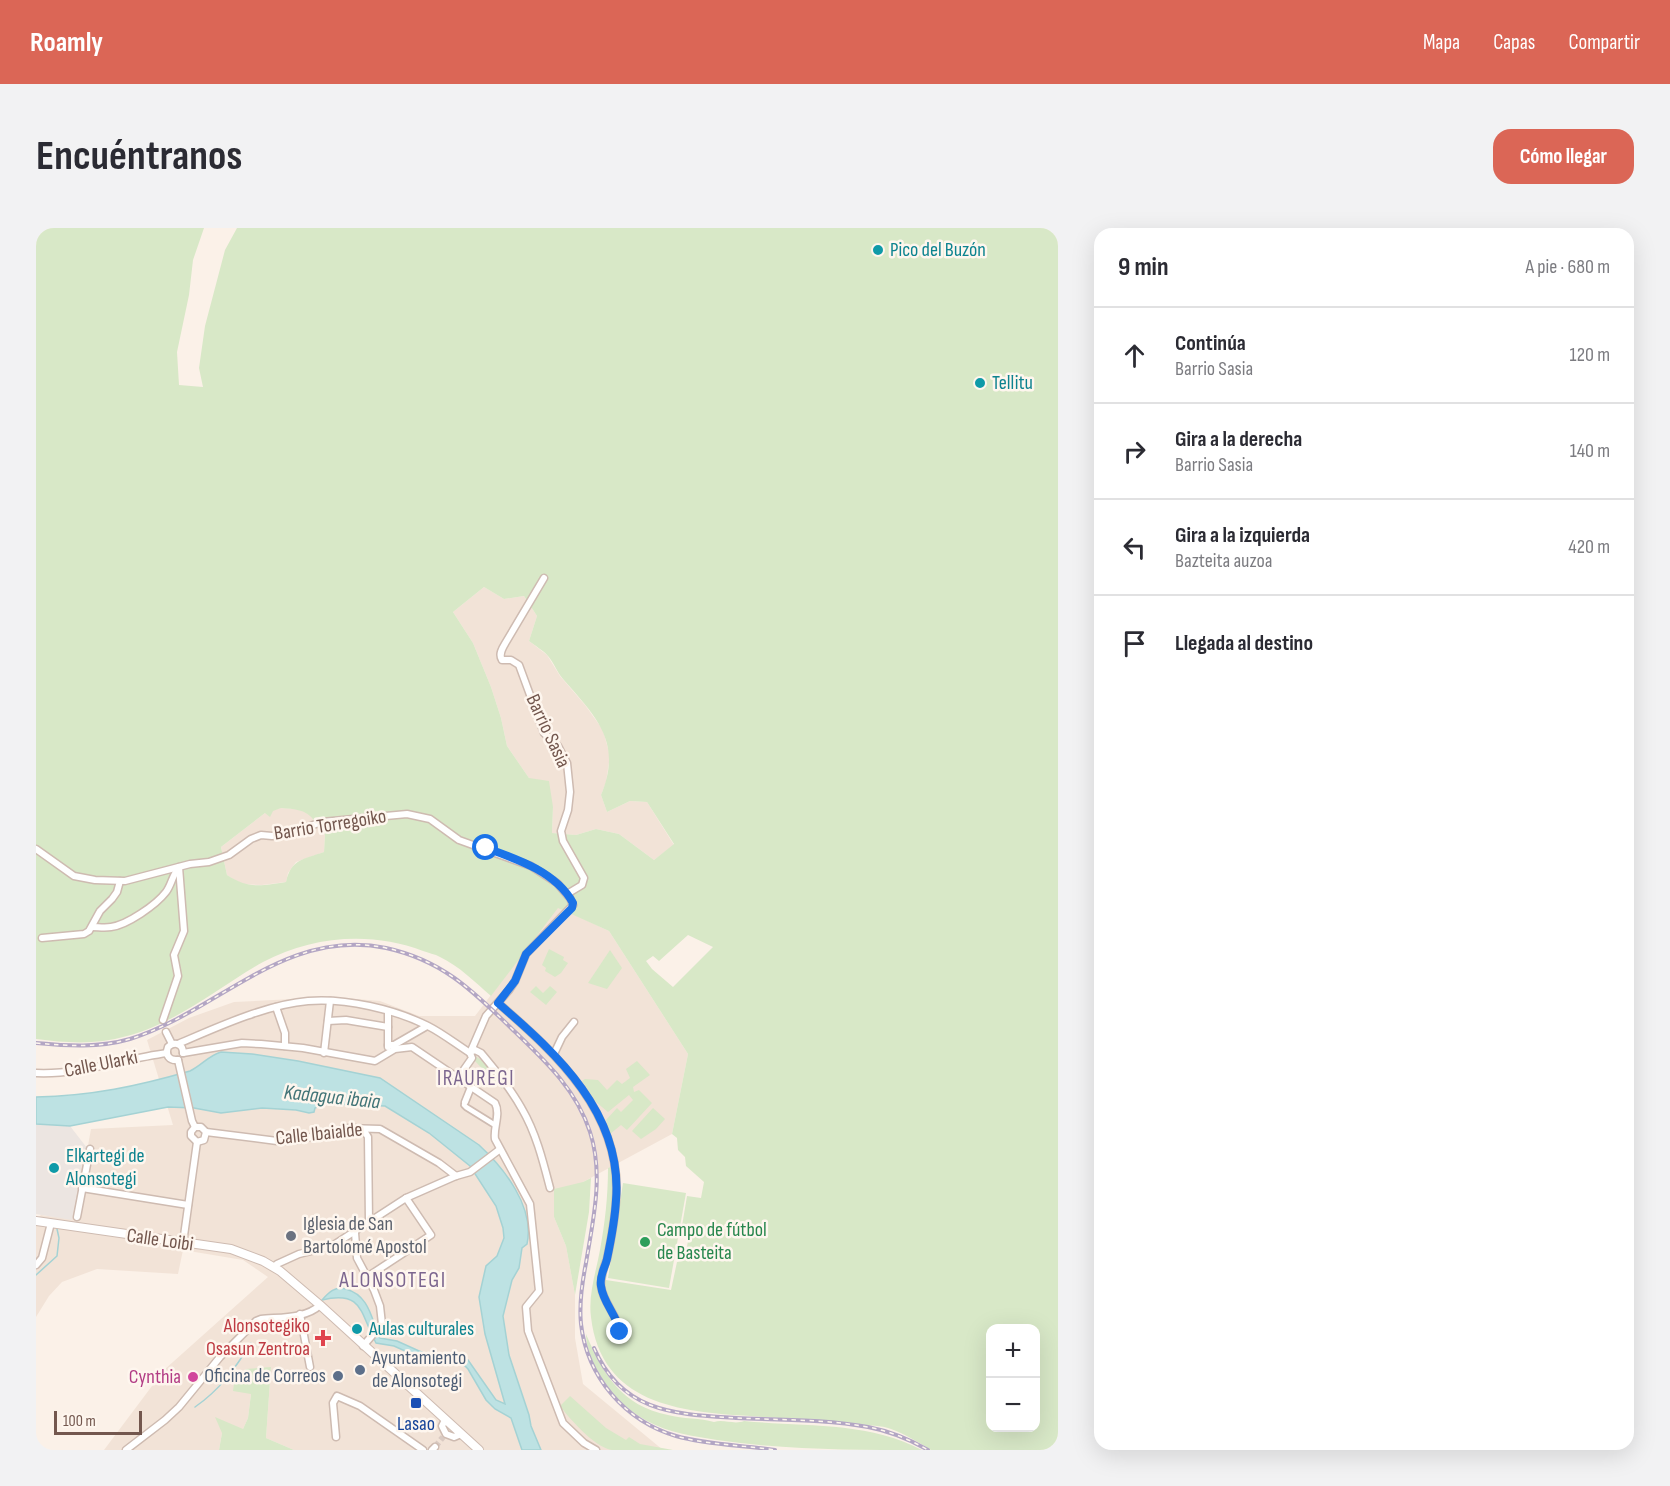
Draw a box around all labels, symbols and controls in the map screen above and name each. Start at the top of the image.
text: Roamly [30,26,103,59]
text: Mapa [1423,30,1460,55]
text: Capas [1493,30,1535,55]
text: Compartir [1568,30,1640,55]
button: Cómo llegar [1493,129,1634,184]
text: Encuéntranos [36,131,242,182]
place label: Pico del Buzón [890,238,986,262]
marker: Pico del Buzón [871,243,885,257]
text: 9 min [1118,252,1168,283]
text: A pie · 680 m [1525,255,1610,279]
text: Continúa [1175,330,1246,357]
icon: ahead [1118,339,1151,372]
text: 120 m [1570,343,1610,367]
text: Barrio Sasia [1175,357,1253,381]
place label: Tellitu [992,371,1033,395]
marker: Tellitu [973,376,987,390]
text: Gira a la derecha [1175,426,1302,453]
icon: right [1118,435,1151,468]
text: 140 m [1570,439,1610,463]
text: Barrio Sasia [1175,453,1253,477]
text: Gira a la izquierda [1175,522,1310,549]
icon: left [1118,531,1151,564]
text: 420 m [1568,535,1610,559]
text: Bazteita auzoa [1175,549,1272,573]
icon: arrive [1118,627,1151,660]
text: Llegada al destino [1175,630,1313,657]
street label: Barrio Sasia [521,690,575,772]
street label: Barrio Torregoiko [272,804,388,846]
route start [472,834,498,860]
street label: Calle Ularki [62,1045,140,1083]
district label: IRAUREGI [437,1066,515,1091]
water label: Kadagua ibaia [283,1080,382,1115]
street label: Calle Ibaialde [274,1118,364,1150]
place label: Elkartegi de Alonsotegi [65,1144,145,1191]
marker: Elkartegi de Alonsotegi [47,1161,61,1175]
place label: Iglesia de San Bartolomé Apostol [303,1212,427,1259]
place label: Campo de fútbol de Basteita [657,1218,767,1265]
street label: Calle Loibi [125,1223,195,1257]
marker: Iglesia de San Bartolomé Apostol [284,1229,298,1243]
marker: Campo de fútbol de Basteita [638,1235,652,1249]
district label: ALONSOTEGI [338,1267,447,1294]
place label: Alonsotegiko Osasun Zentroa [206,1314,310,1361]
place label: Aulas culturales [368,1317,474,1341]
route end [606,1318,632,1344]
marker: Aulas culturales [350,1322,364,1336]
map controls [986,1324,1040,1432]
button: + [986,1324,1040,1378]
marker: Alonsotegiko Osasun Zentroa [314,1329,332,1347]
place label: Ayuntamiento de Alonsotegi [371,1346,466,1393]
marker: Ayuntamiento de Alonsotegi [353,1363,367,1377]
place label: Oficina de Correos [204,1364,326,1388]
place label: Cynthia [129,1365,181,1389]
marker: Oficina de Correos [331,1369,345,1383]
marker: Cynthia [186,1370,200,1384]
button: − [986,1378,1040,1432]
marker: Lasao [409,1396,423,1410]
scale bar [54,1408,142,1436]
text: 100 m [63,1412,96,1431]
place label: Lasao [397,1412,435,1436]

